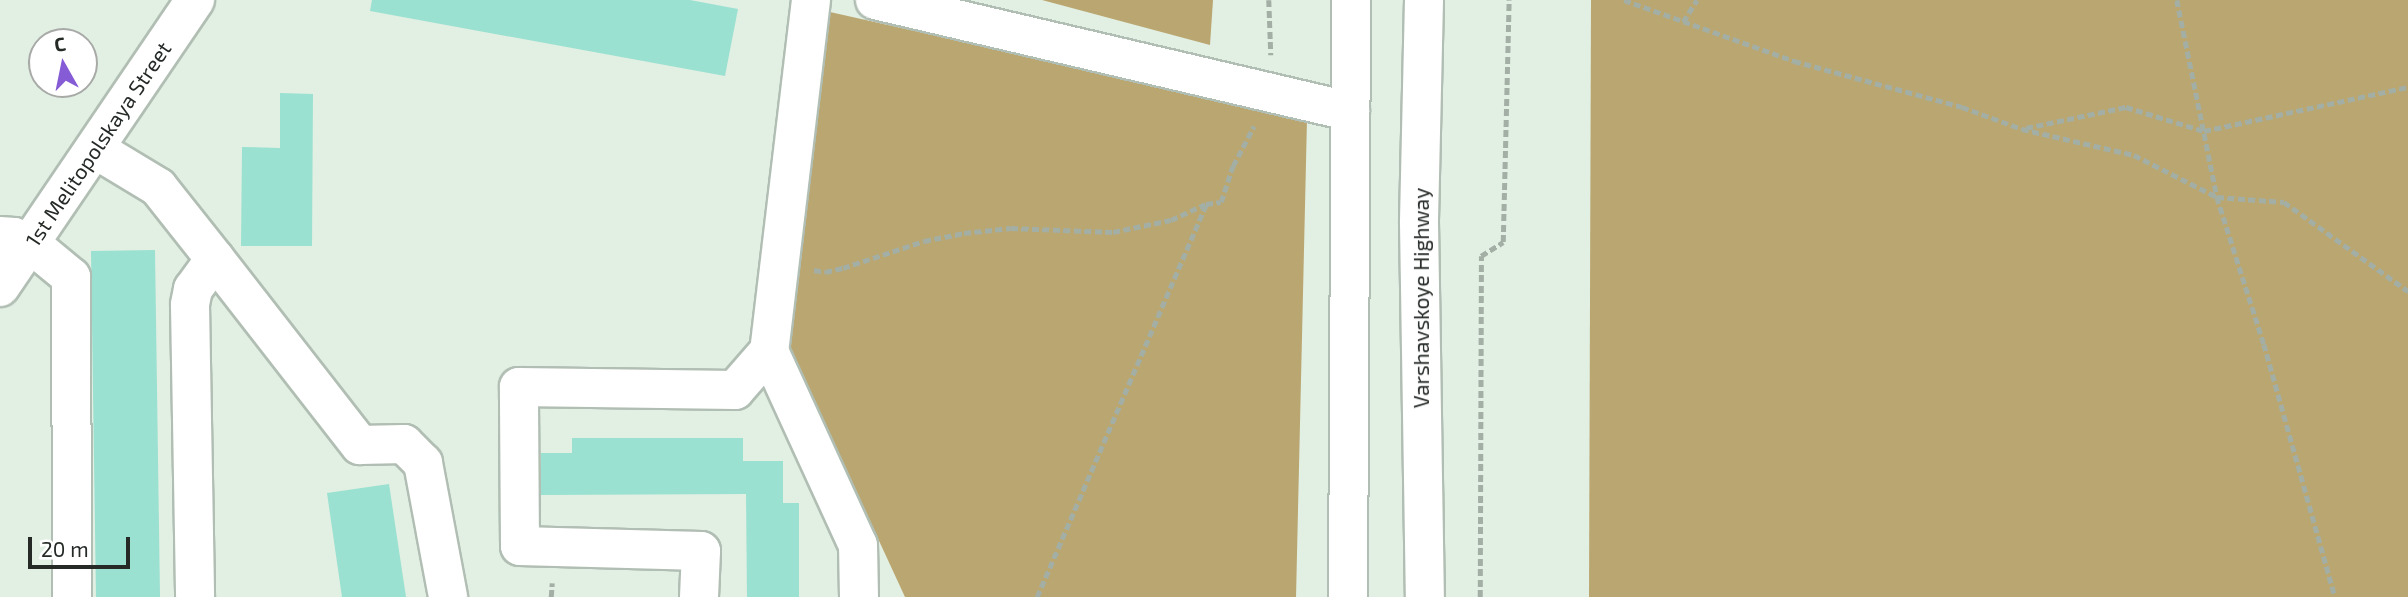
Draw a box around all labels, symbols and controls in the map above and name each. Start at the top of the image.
north arrow [28,28,98,98]
text: С [53,32,67,56]
street label: 1st Melitopolskaya Street [20,37,176,251]
street label: Varshavskoye Highway [1408,188,1434,408]
scale bar [32,524,133,568]
text: 20 m [41,536,89,561]

